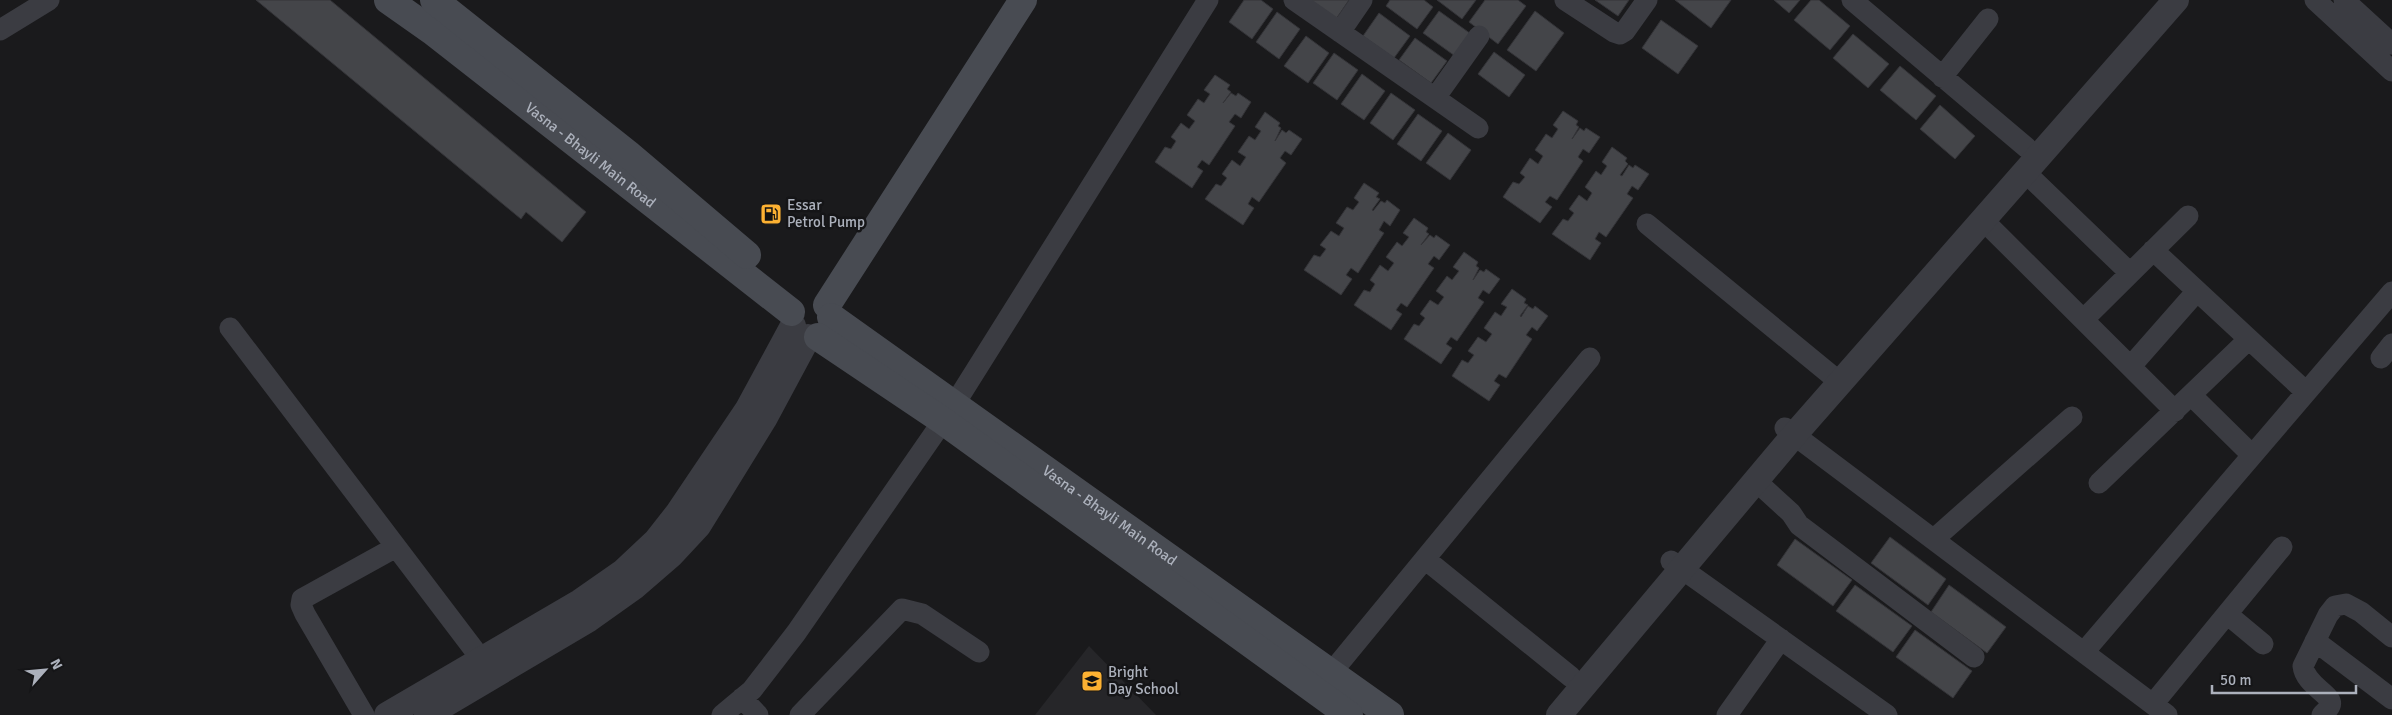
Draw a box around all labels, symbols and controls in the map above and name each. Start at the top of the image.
street label: Vasna - Bhayli Main Road [522,98,659,212]
place label: Essar Petrol Pump [787,196,865,231]
fuel station icon: Essar Petrol Pump [759,202,783,226]
street label: Vasna - Bhayli Main Road [1039,461,1180,569]
north arrow [20,645,70,695]
text: N [46,656,66,673]
scale bar [2212,662,2356,694]
place label: Bright Day School [1108,663,1179,698]
school or university icon: Bright Day School [1080,669,1104,693]
text: 50 m [2220,671,2251,689]

